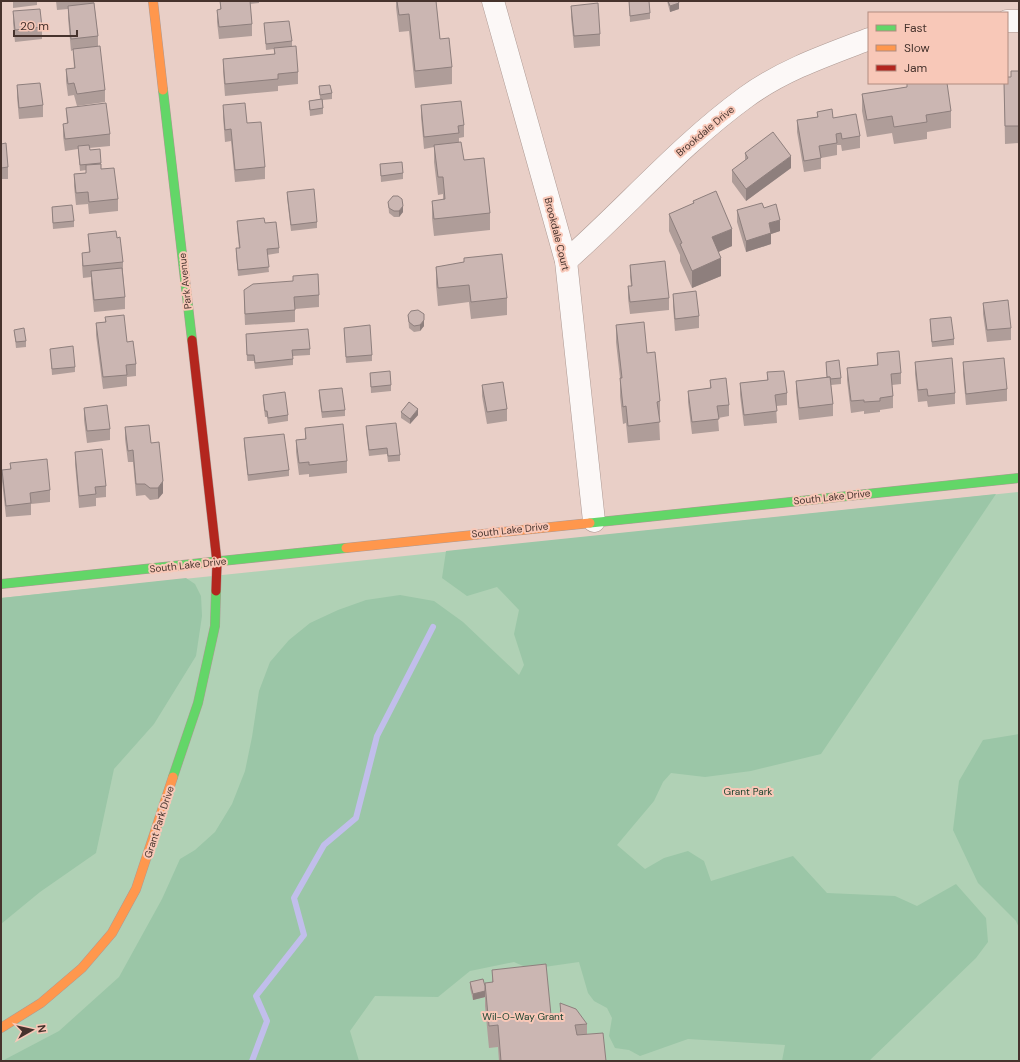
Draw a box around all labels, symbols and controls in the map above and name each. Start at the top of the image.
scale bar [14,12,77,38]
legend [868,12,1008,84]
text: 20 m [20,18,49,34]
text: Fast [904,20,927,36]
text: Slow [904,40,930,56]
text: Jam [904,60,927,76]
street label: Brookdale Drive [673,103,737,159]
street label: Brookdale Court [542,196,572,272]
street label: Park Avenue [176,252,194,310]
street label: South Lake Drive [793,486,871,507]
street label: South Lake Drive [471,519,549,540]
street label: South Lake Drive [149,554,227,575]
street label: Grant Park Drive [141,784,177,860]
park label: Grant Park [724,785,772,798]
north arrow [12,1010,52,1050]
park label: Wil-O-Way Grant [482,1010,564,1023]
text: N [34,1024,49,1034]

